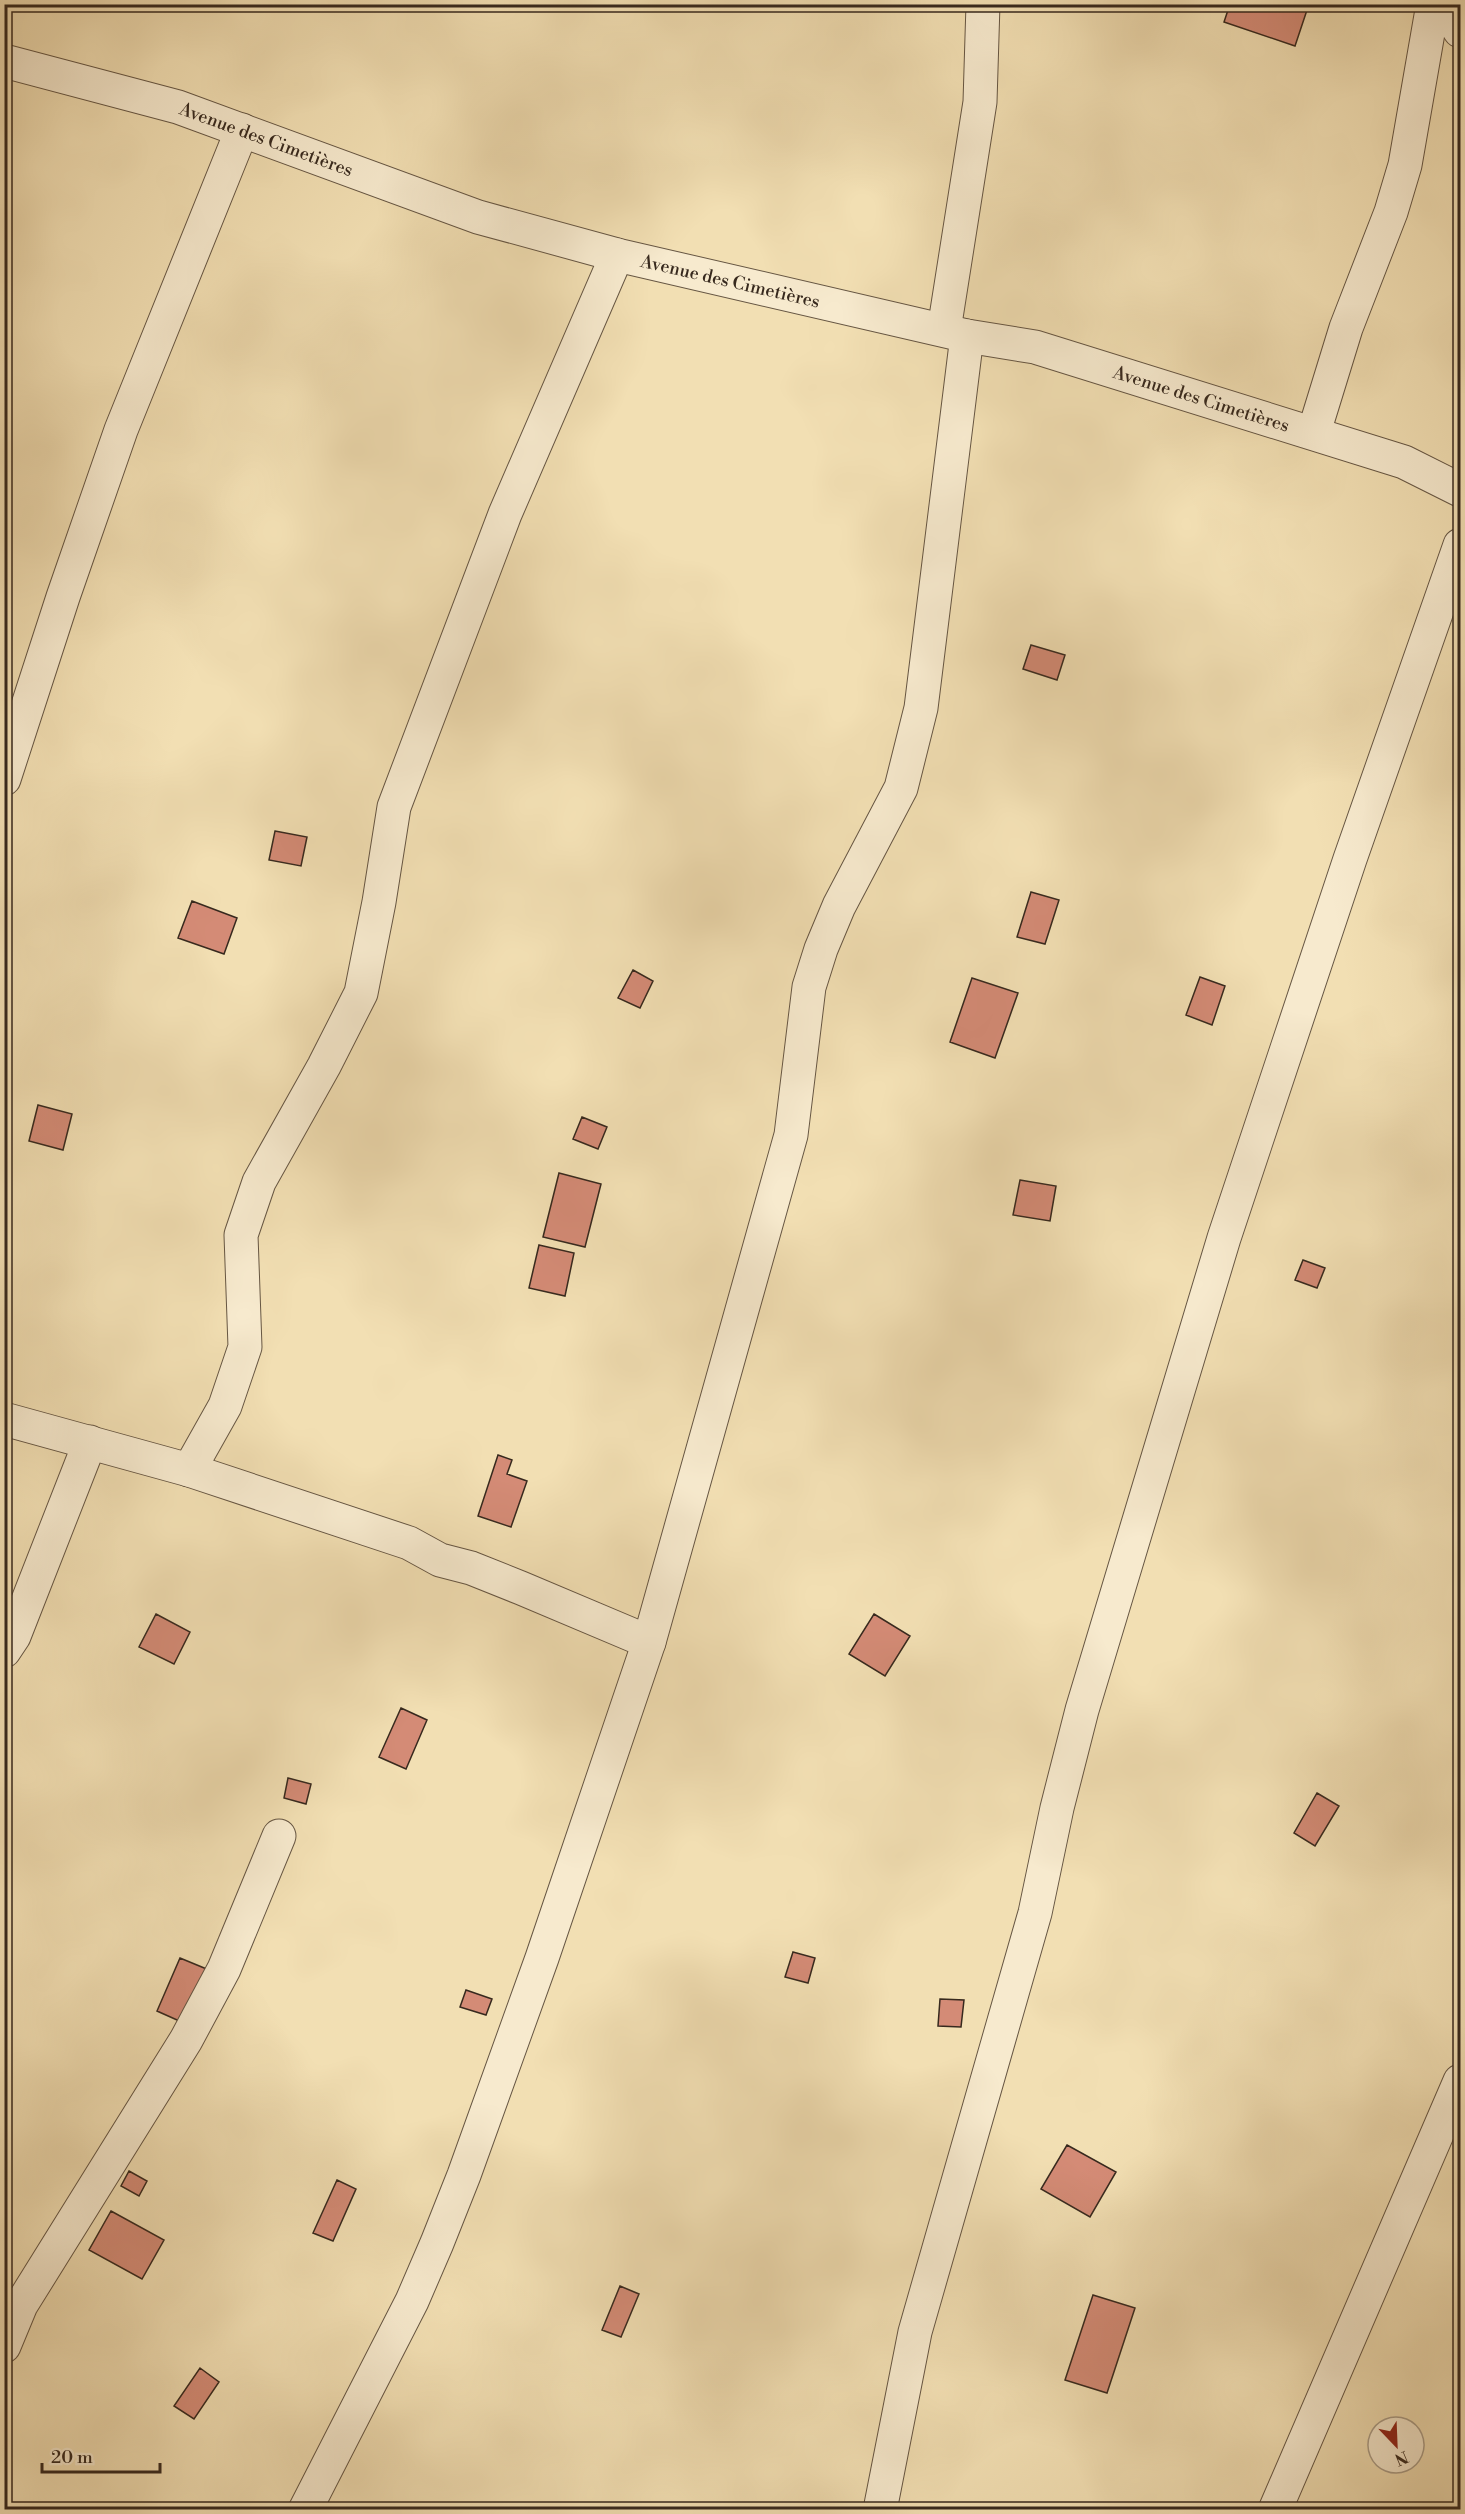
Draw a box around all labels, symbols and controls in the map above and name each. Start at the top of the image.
street label: Avenue des Cimetières [175,97,356,182]
street label: Avenue des Cimetières [637,250,822,314]
street label: Avenue des Cimetières [1109,361,1292,438]
north arrow [1366,2415,1426,2475]
scale bar [42,2436,160,2474]
text: 20 m [51,2446,93,2469]
text: N [1391,2446,1411,2470]

